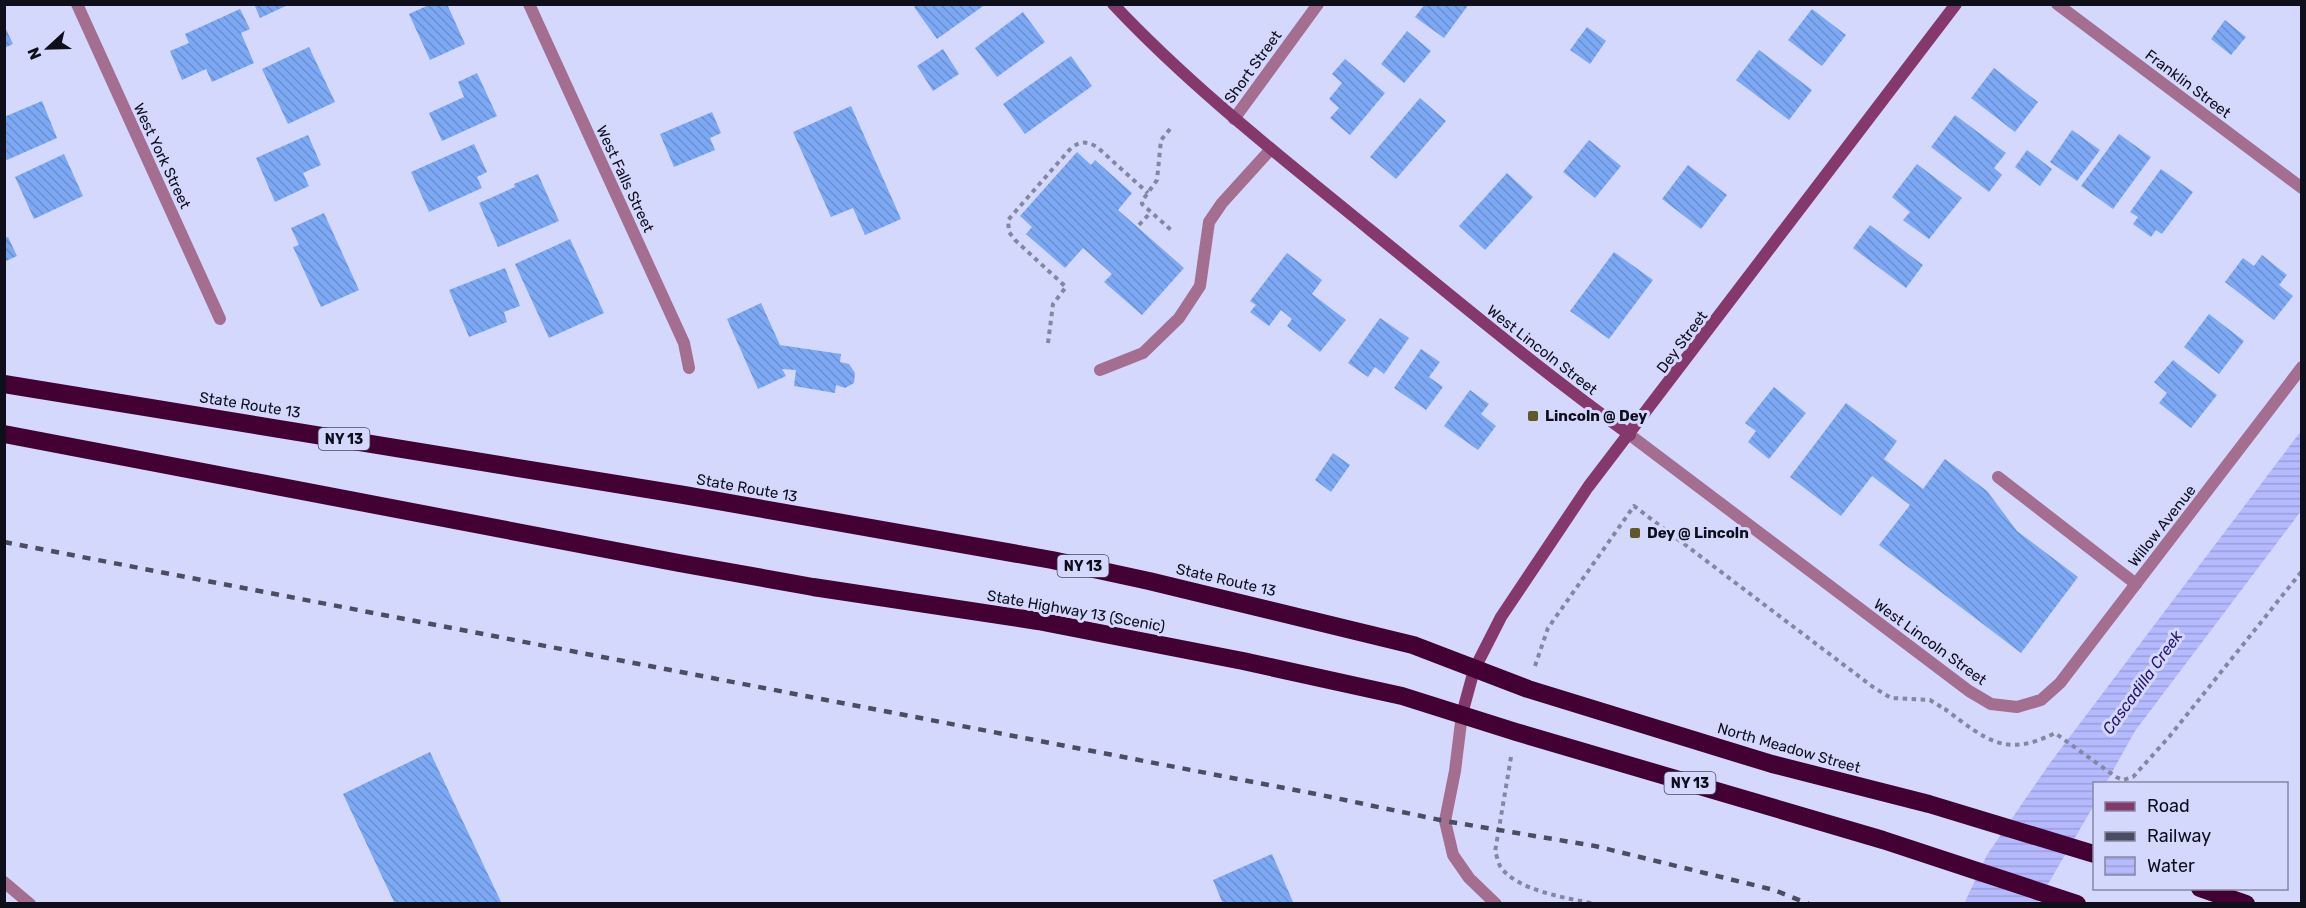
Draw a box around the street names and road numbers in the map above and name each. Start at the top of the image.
street label: Short Street [1221,27,1286,107]
street label: Franklin Street [2142,46,2235,122]
street label: West York Street [130,100,194,212]
street label: West Falls Street [592,123,658,235]
street label: West Lincoln Street [1483,301,1601,399]
street label: Dey Street [1653,307,1711,377]
street label: State Route 13 [198,388,302,422]
road number: NY 13 [318,428,370,450]
street label: State Route 13 [695,470,799,506]
street label: Willow Avenue [2124,482,2200,570]
road number: NY 13 [1058,555,1108,577]
street label: State Route 13 [1174,560,1278,600]
street label: State Highway 13 (Scenic) [986,586,1166,636]
street label: West Lincoln Street [1870,595,1990,689]
street label: North Meadow Street [1715,719,1863,777]
road number: NY 13 [1664,772,1716,794]

